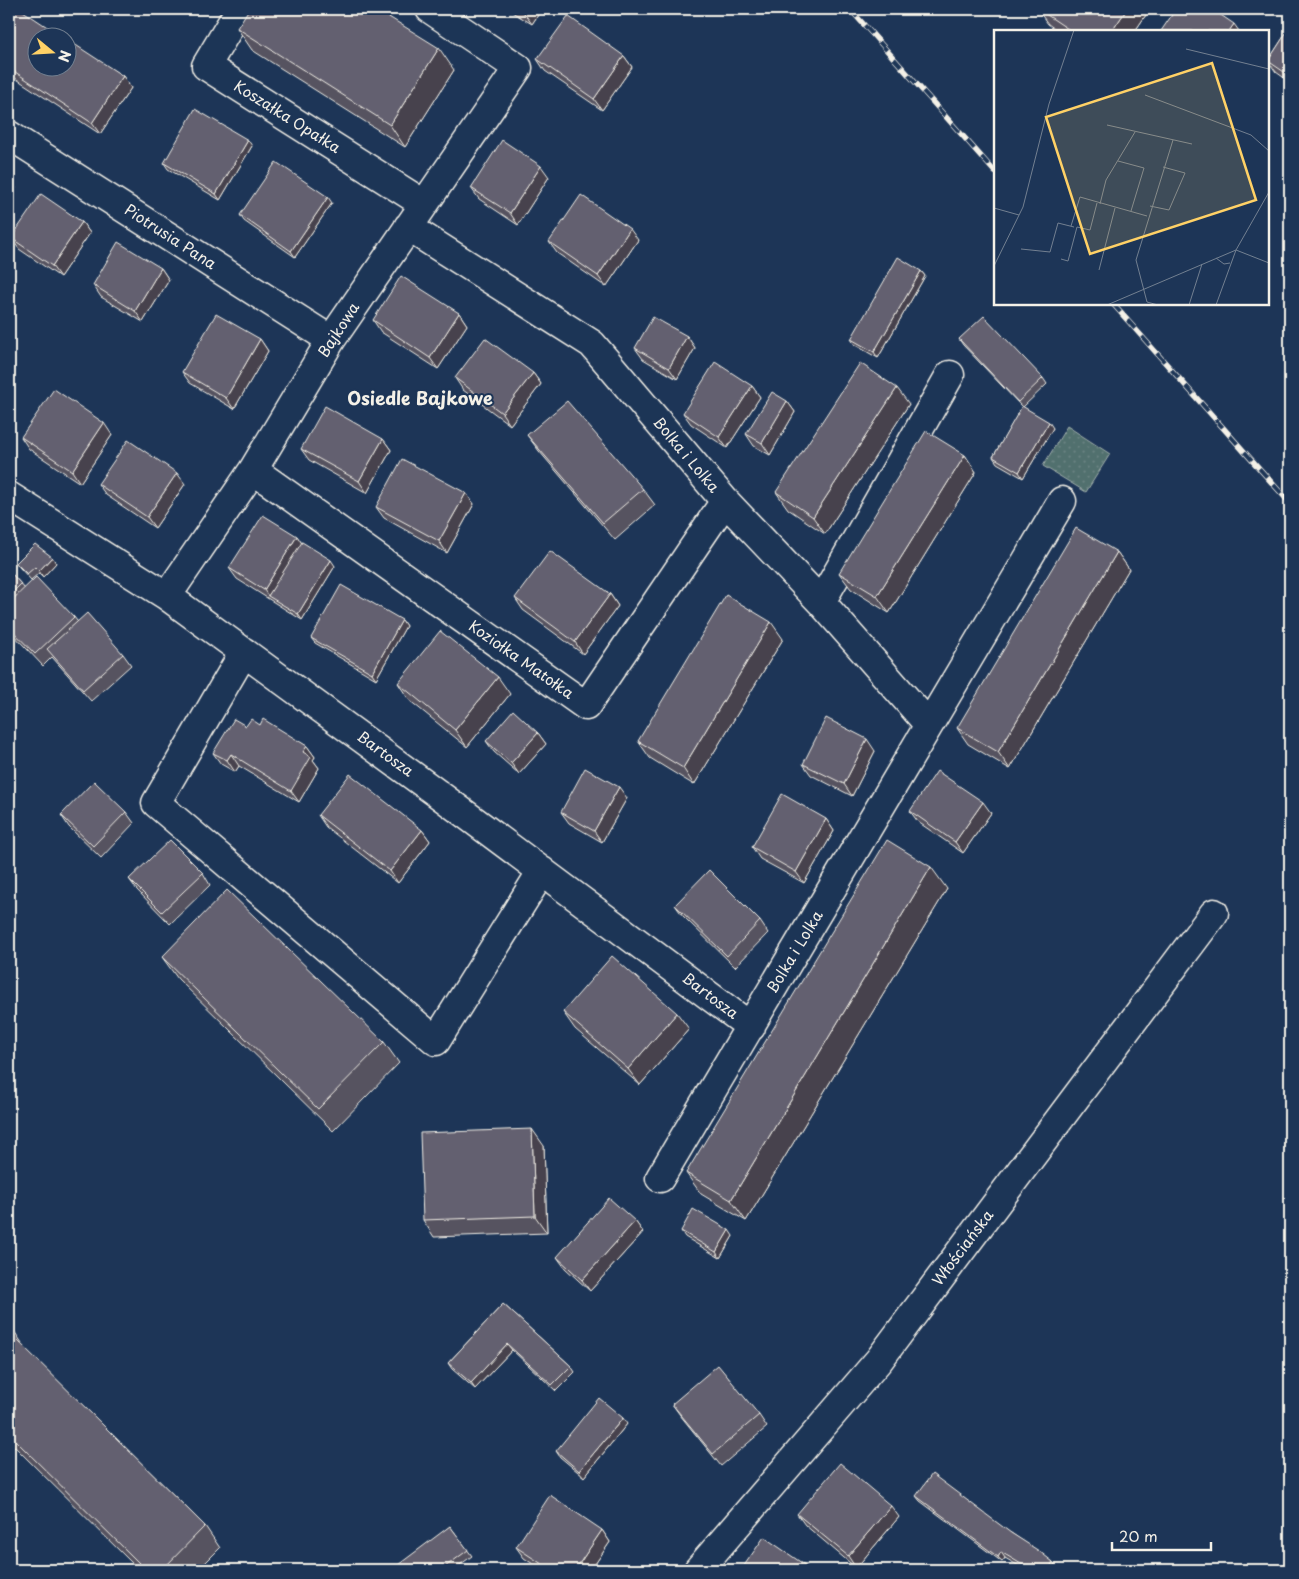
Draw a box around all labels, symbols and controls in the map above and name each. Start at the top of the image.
north arrow [28,28,78,78]
inset map [994,30,1269,305]
text: N [53,48,77,65]
street label: Koszałka Opałka [230,74,346,158]
street label: Piotrusia Pana [120,197,222,274]
street label: Bajkowa [311,297,364,361]
district label: Osiedle Bajkowe [347,384,493,411]
street label: Bolka i Lolka [648,411,726,497]
street label: Koziołka Matołka [465,614,580,704]
street label: Bartosza [353,724,420,782]
street label: Bolka i Lolka [760,905,828,997]
street label: Bartosza [678,966,744,1024]
street label: Włościańska [926,1204,998,1290]
scale bar [1112,1519,1210,1551]
text: 20 m [1119,1524,1158,1547]

